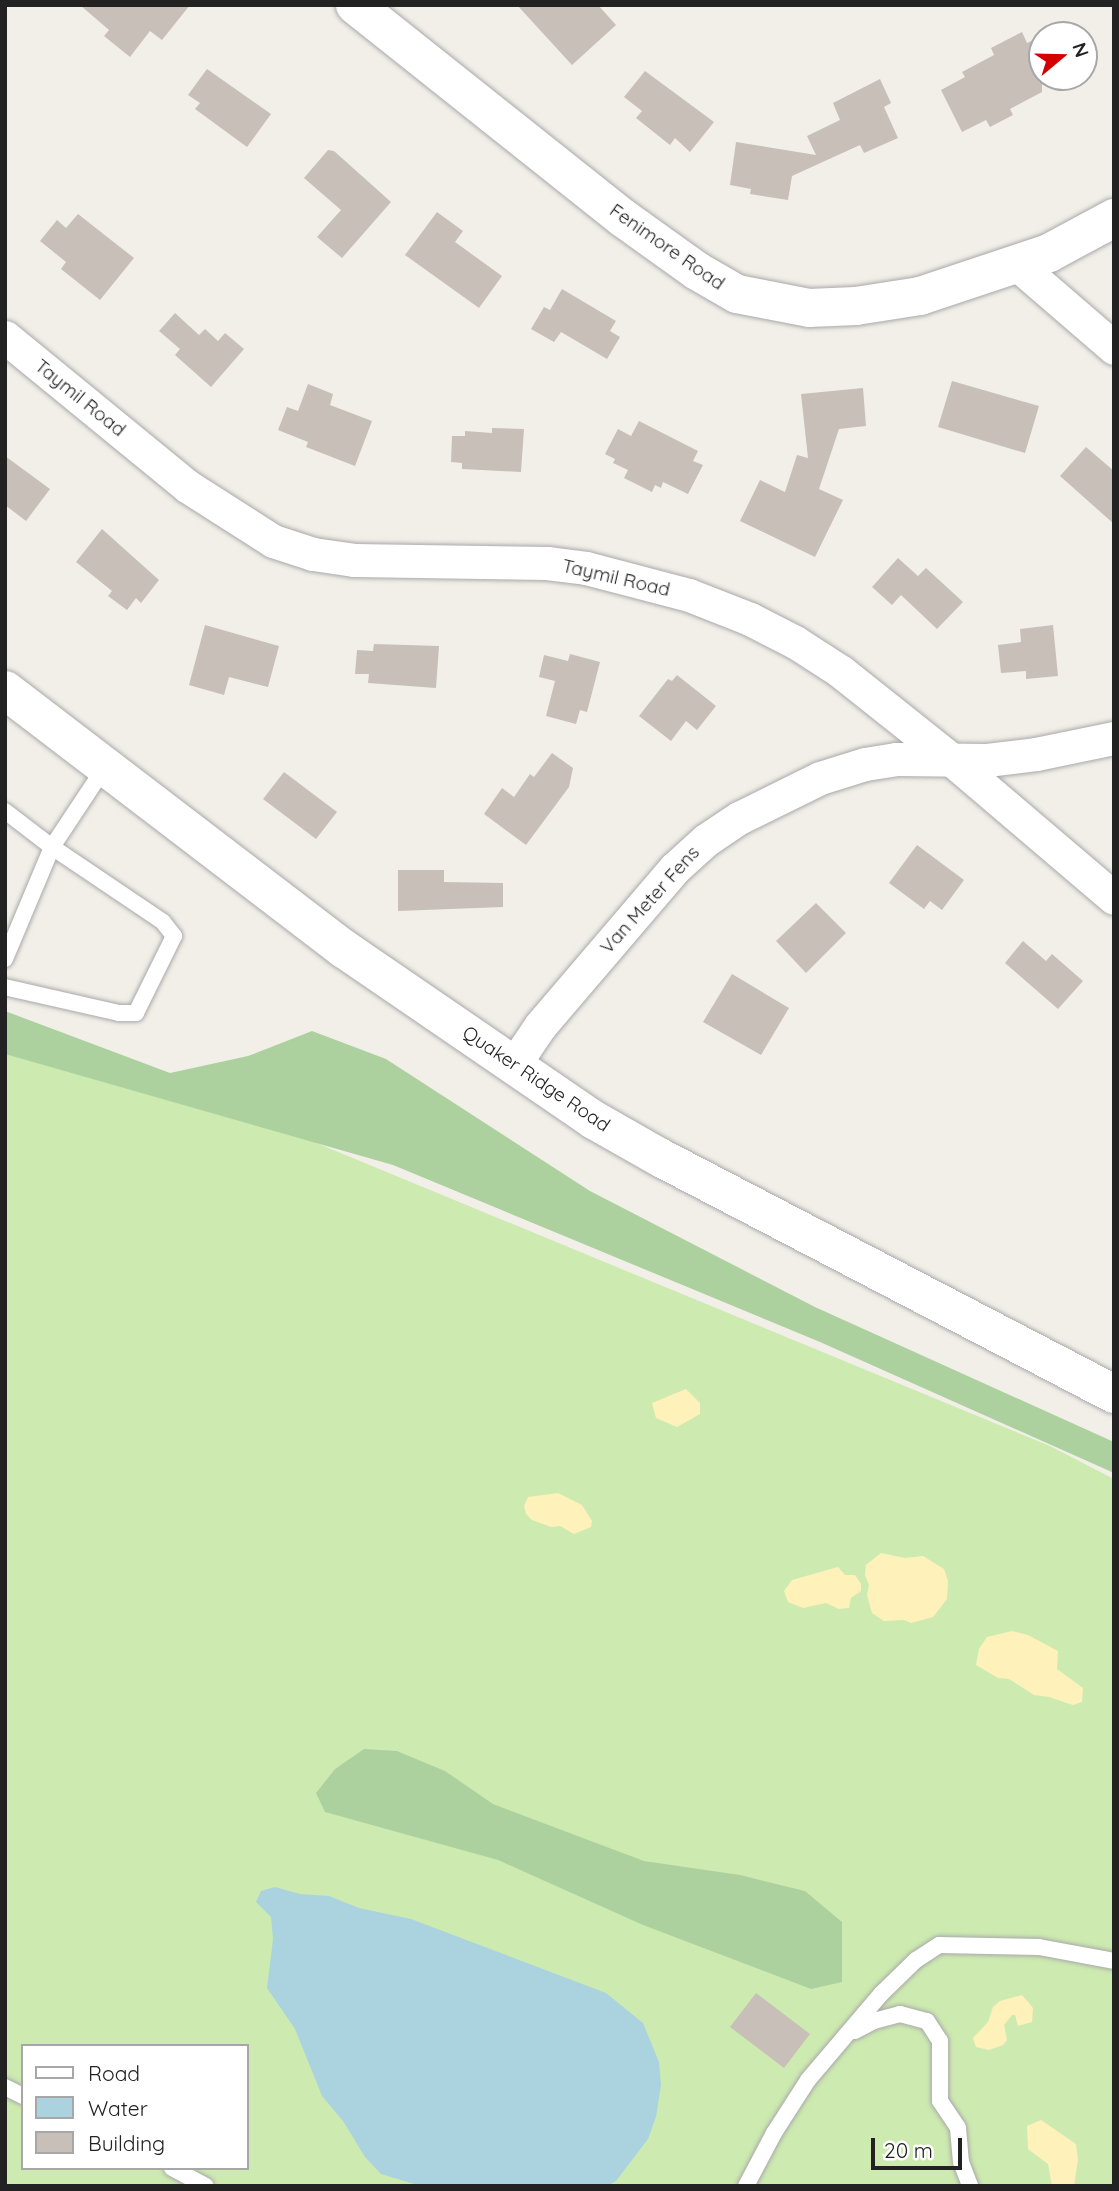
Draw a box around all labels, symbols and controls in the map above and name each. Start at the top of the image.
north arrow [1028,21,1098,91]
text: N [1067,39,1095,60]
street label: Fenimore Road [605,199,729,295]
street label: Taymil Road [30,355,130,441]
street label: Taymil Road [560,555,672,601]
street label: Van Meter Fens [596,841,704,959]
street label: Quaker Ridge Road [458,1021,614,1137]
legend [21,2044,248,2170]
text: Road [88,2060,140,2086]
text: Water [88,2095,148,2121]
scale bar [874,2124,965,2168]
text: Building [88,2130,165,2156]
text: 20 m [884,2137,933,2163]

